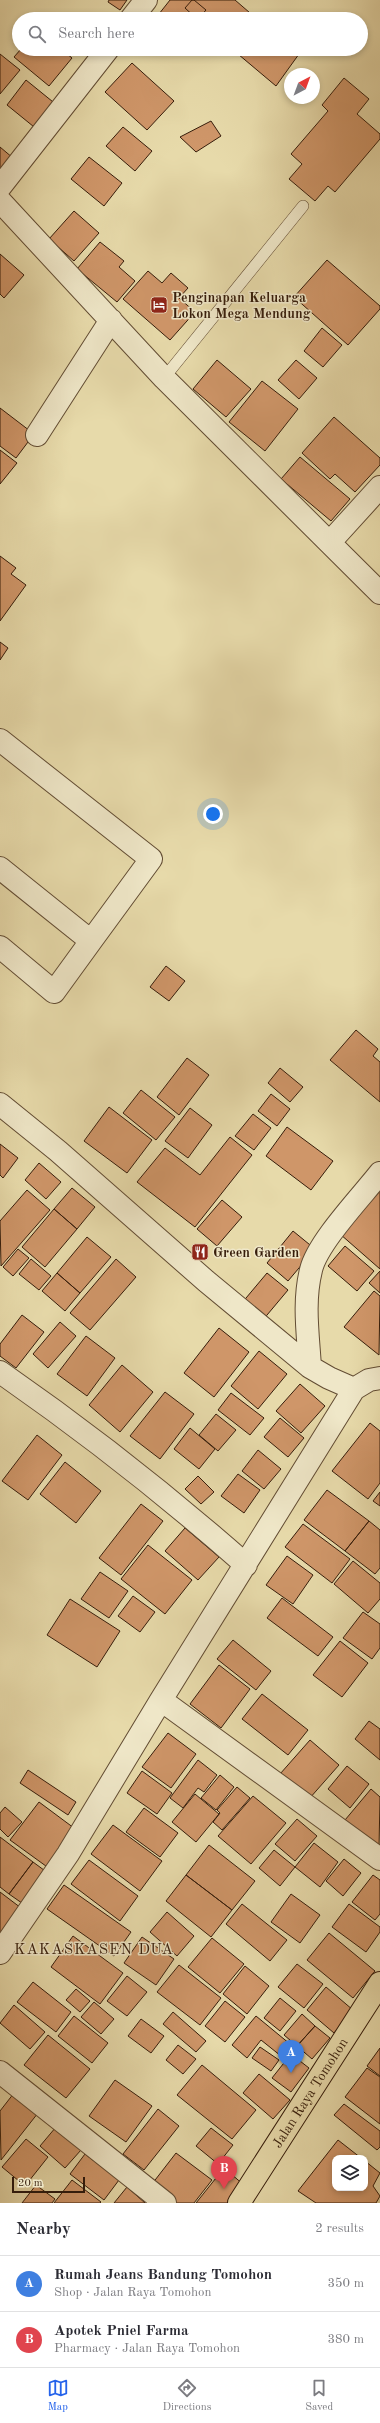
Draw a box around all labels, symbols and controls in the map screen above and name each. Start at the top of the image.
search box [12,12,368,56]
icon: search [26,23,48,45]
text: Search here [58,27,135,42]
north arrow [284,68,320,104]
place label: Penginapan Keluarga Lokon Mega Mendung [172,291,311,321]
hotel icon: Penginapan Keluarga Lokon Mega Mendung [149,295,169,315]
your location [203,804,223,824]
restaurant icon: Green Garden [190,1242,210,1262]
place label: Green Garden [213,1246,299,1260]
district label: KAKASKASEN DUA [14,1943,174,1958]
street label: Jalan Raya Tomohon [270,2035,351,2151]
pin: A [278,2040,304,2073]
map controls [332,2155,368,2191]
button: layers [332,2155,368,2191]
pin: B [211,2156,237,2189]
scale bar [12,2175,85,2194]
text: 20 m [18,2178,43,2189]
text: Nearby [16,2221,71,2238]
text: 2 results [315,2222,364,2235]
text: Rumah Jeans Bandung Tomohon [54,2268,272,2283]
text: A [24,2277,34,2290]
text: 350 m [327,2277,364,2290]
text: Shop · Jalan Raya Tomohon [54,2286,211,2299]
text: Apotek Pniel Farma [54,2324,189,2339]
text: B [24,2333,34,2346]
text: 380 m [327,2333,364,2346]
text: Pharmacy · Jalan Raya Tomohon [54,2342,240,2355]
tab: Map [47,2377,69,2415]
tab: Directions [163,2377,211,2415]
tab: Saved [305,2377,333,2415]

